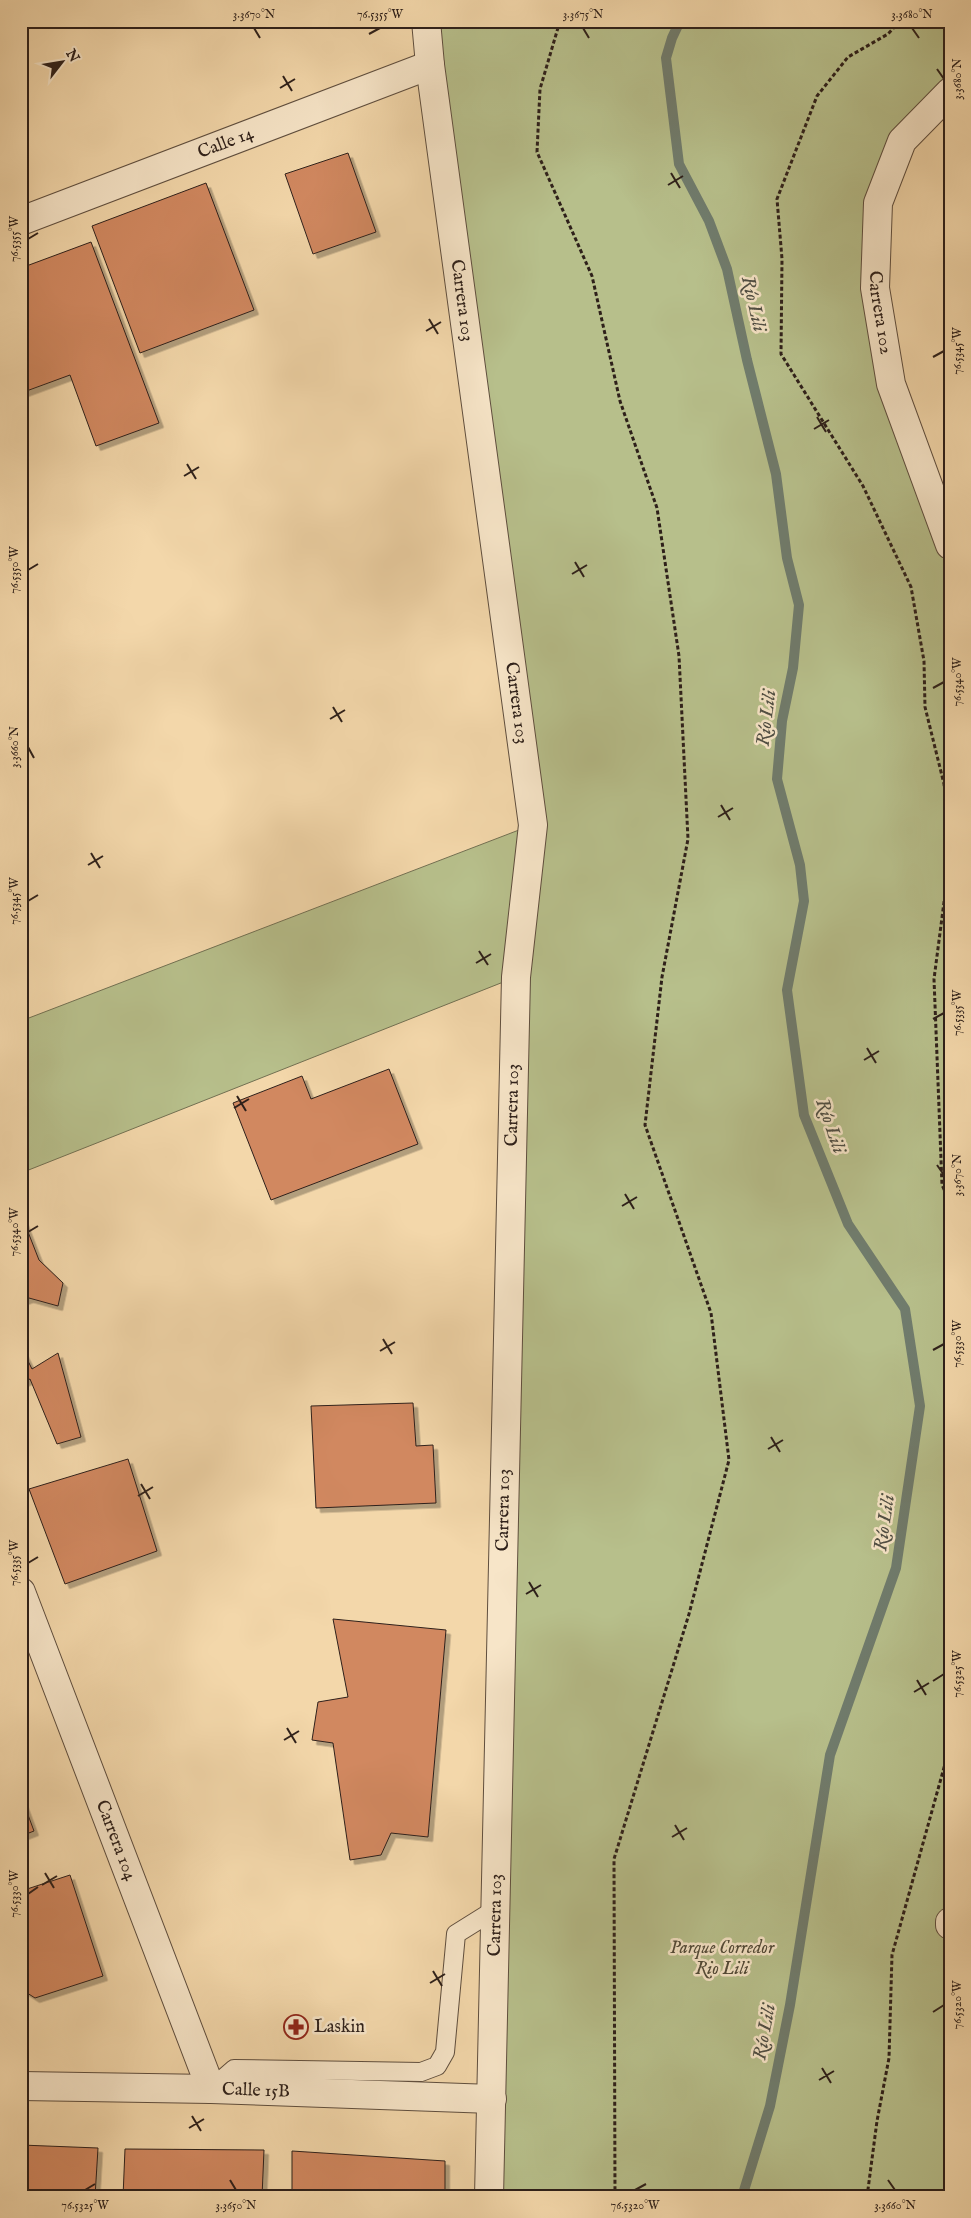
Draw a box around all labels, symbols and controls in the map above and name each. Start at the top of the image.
text: 3.3670°N [233,7,276,22]
text: 76.5355°W [357,7,404,22]
text: 3.3675°N [563,7,604,22]
text: 3.3680°N [891,7,933,22]
north arrow [38,38,88,88]
text: N [61,45,83,66]
text: 3.3680°N [950,58,965,100]
street label: Calle 14 [194,122,257,164]
text: 76.5355°W [7,215,22,262]
street label: Carrera 103 [445,258,479,343]
street label: Carrera 102 [863,270,897,356]
water label: Río Lili [735,274,771,336]
text: 76.5345°W [950,327,965,375]
text: 76.5350°W [7,546,22,594]
text: 76.5340°W [950,657,965,707]
street label: Carrera 103 [500,660,533,745]
water label: Río Lili [752,687,783,748]
text: 3.3660°N [7,726,22,768]
text: 76.5345°W [7,877,22,925]
text: 76.5335°W [950,989,965,1036]
street label: Carrera 103 [501,1063,525,1147]
water label: Río Lili [809,1095,851,1158]
text: 3.3670°N [950,1153,965,1196]
text: 76.5340°W [7,1207,22,1257]
text: 76.5330°W [950,1320,965,1368]
street label: Carrera 103 [492,1468,516,1552]
water label: Río Lili [869,1492,901,1553]
text: 76.5335°W [7,1539,22,1586]
text: 76.5325°W [950,1650,965,1698]
street label: Carrera 104 [90,1797,142,1884]
text: 76.5330°W [7,1870,22,1918]
street label: Carrera 103 [484,1873,508,1957]
park label: Parque Corredor Rio Lili [670,1937,775,1981]
text: 76.5320°W [950,1980,965,2029]
water label: Río Lili [748,2001,782,2062]
pharmacy icon: Laskin [283,2014,309,2040]
place label: Laskin [314,2016,365,2039]
street label: Calle 15B [222,2078,290,2103]
text: 76.5325°W [61,2198,109,2213]
text: 3.3650°N [216,2198,257,2213]
text: 76.5320°W [611,2198,660,2213]
text: 3.3660°N [874,2198,916,2213]

